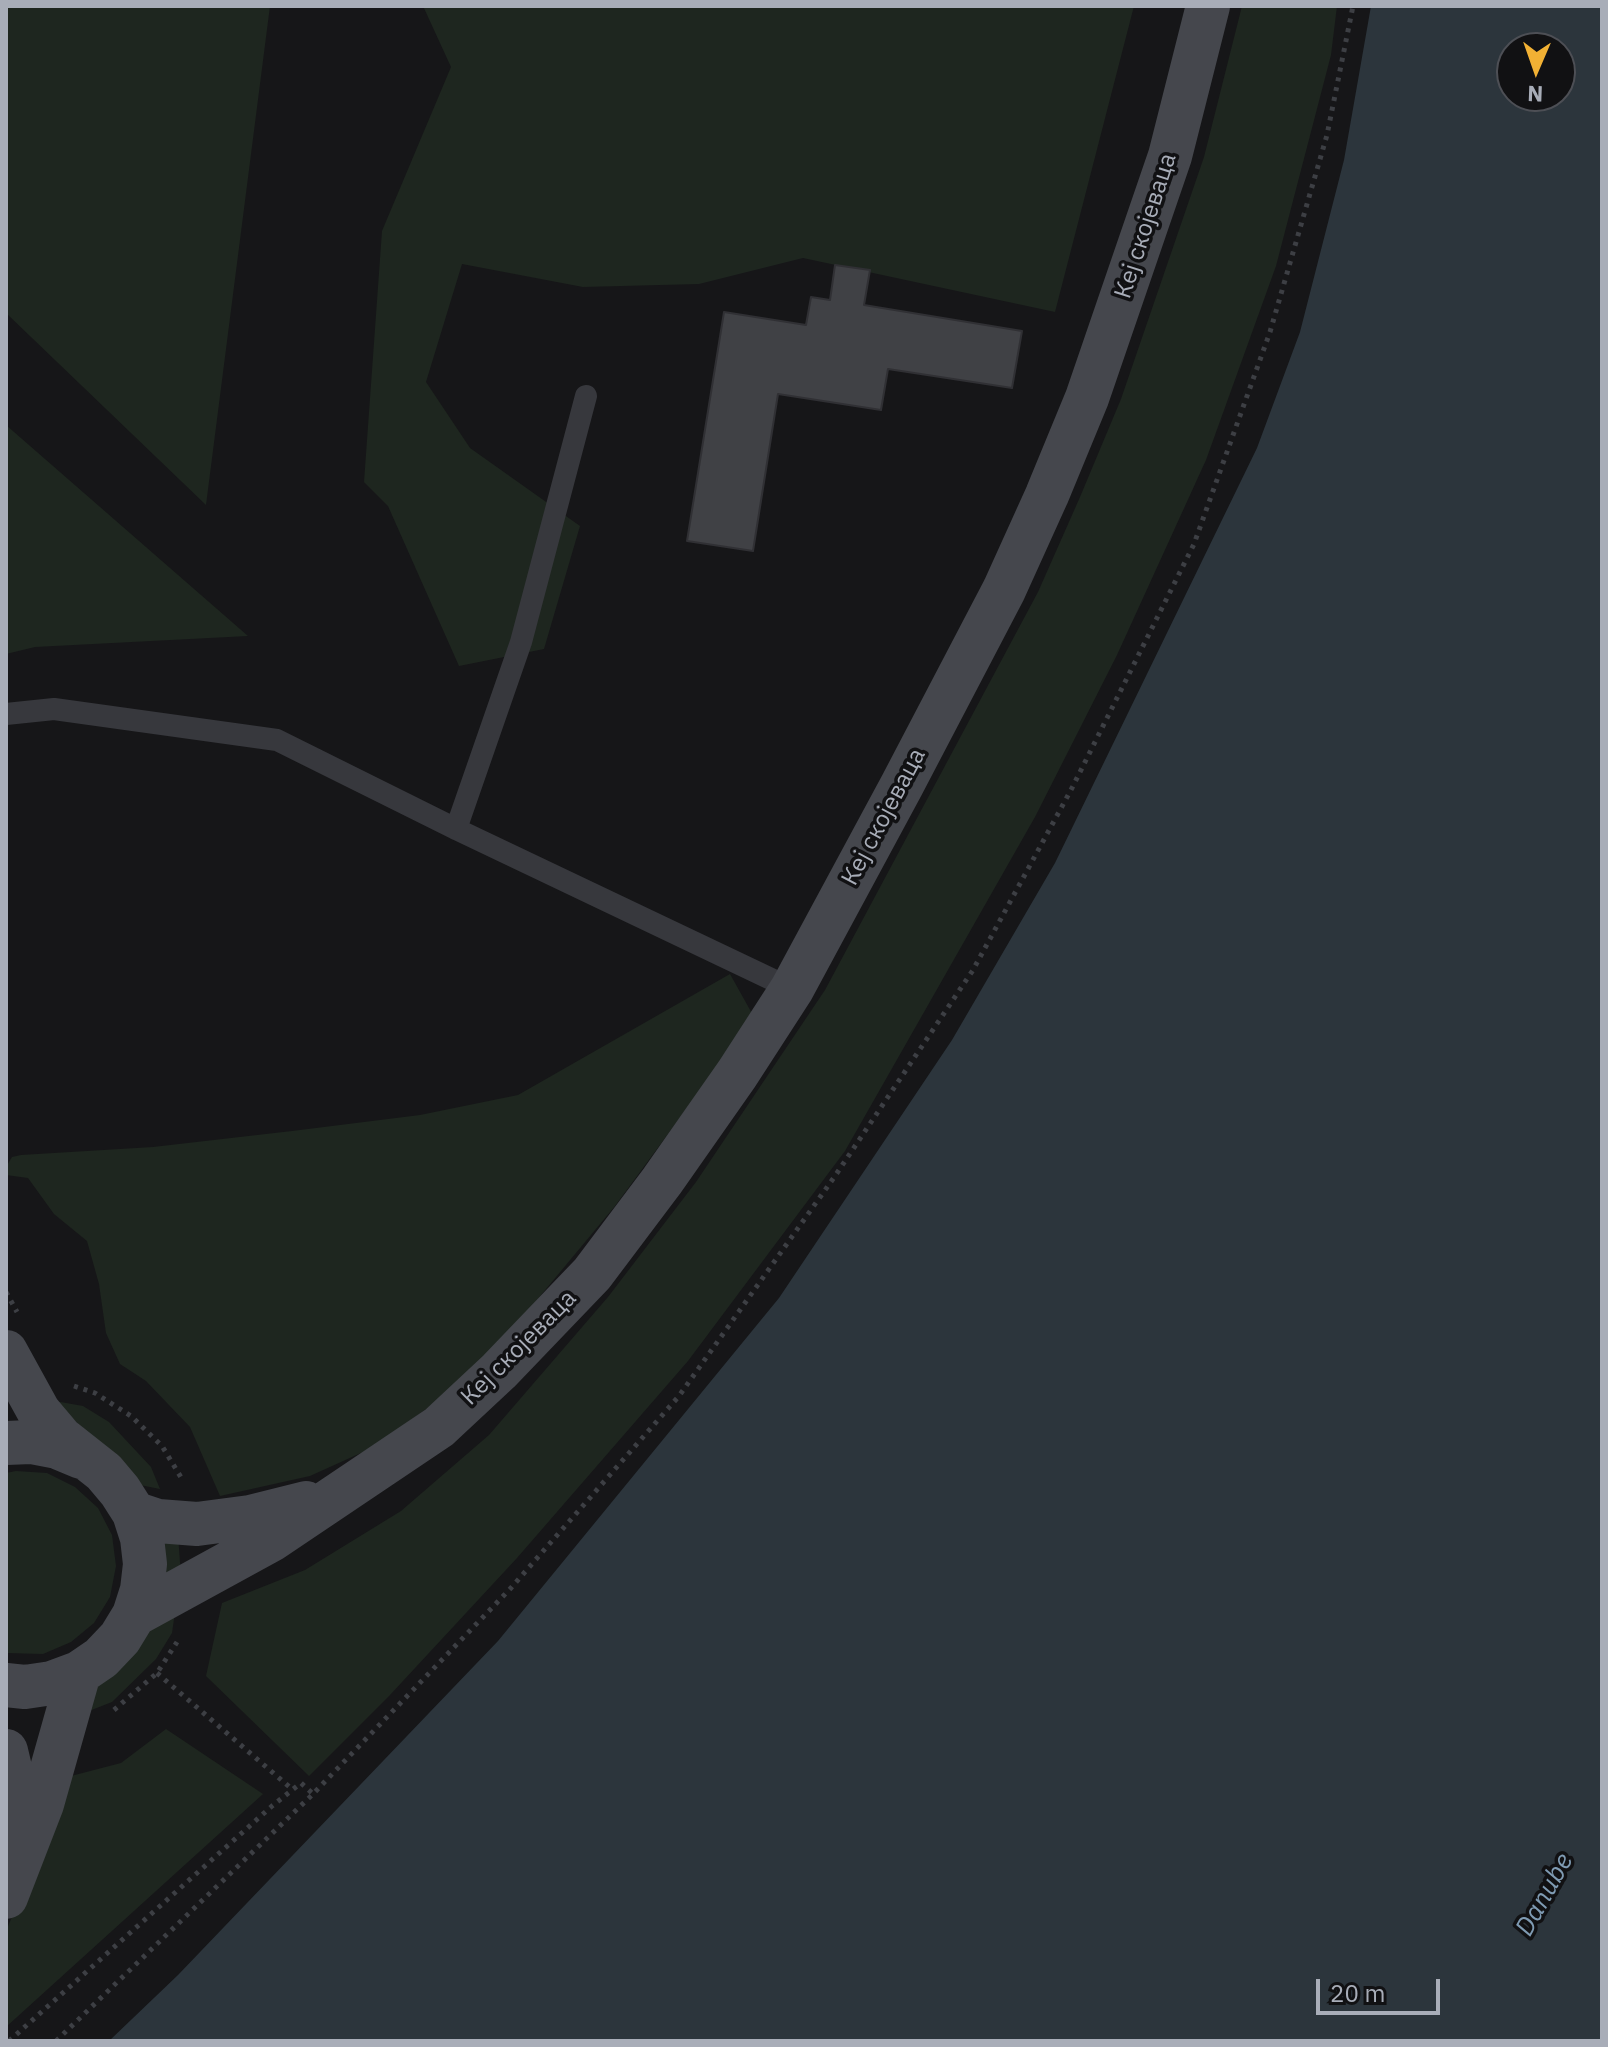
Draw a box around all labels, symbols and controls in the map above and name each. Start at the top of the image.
north arrow [1496,32,1576,112]
text: N [1527,80,1544,109]
street label: Кеј скојеваца [1109,150,1183,302]
street label: Кеј скојеваца [836,744,932,890]
street label: Кеј скојеваца [455,1284,583,1412]
water label: Danube [1510,1848,1580,1942]
scale bar [1320,1963,1444,2013]
text: 20 m [1330,1977,1385,2009]

